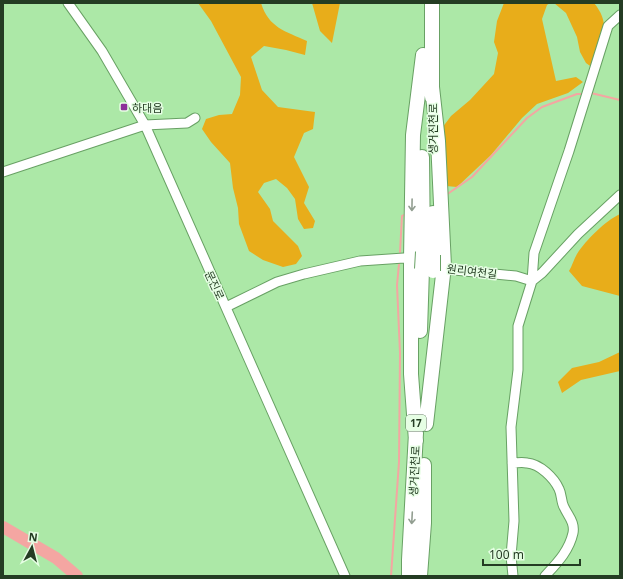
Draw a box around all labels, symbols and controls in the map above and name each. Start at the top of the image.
place label: 하대음 [132,100,162,115]
marker: 하대음 [119,102,129,112]
street label: 생거진천로 [425,104,440,154]
one-way arrow [408,198,416,211]
street label: 원리여천길 [446,260,498,282]
street label: 문진로 [202,268,228,302]
road number: 17 [406,415,426,431]
street label: 생거진천로 [405,445,423,497]
one-way arrow [408,511,416,524]
north arrow [12,527,52,567]
text: N [28,529,39,545]
scale bar [483,541,580,567]
text: 100 m [489,546,524,563]

